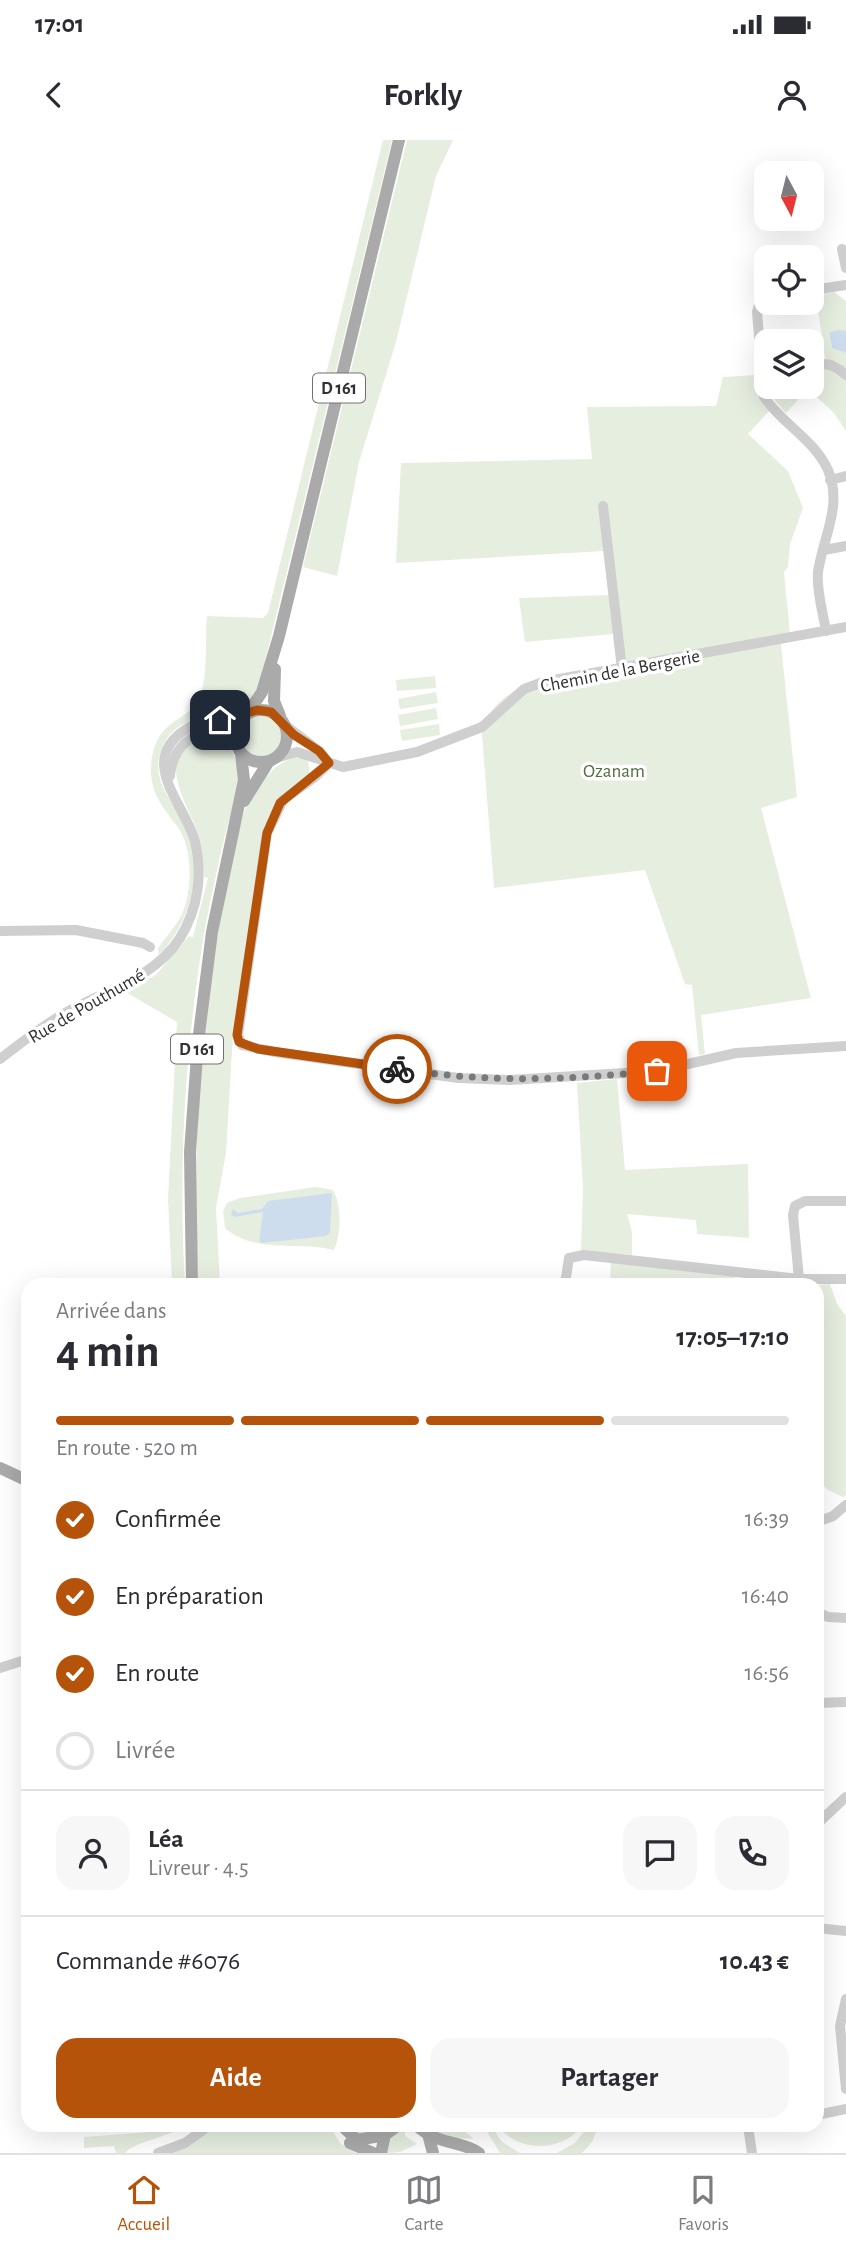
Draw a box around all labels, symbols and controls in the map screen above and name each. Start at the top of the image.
text: 17:01 [35,11,84,37]
icon: back [35,76,73,114]
icon: person [773,76,811,114]
text: Forkly [384,79,462,111]
north arrow [754,161,824,231]
map controls [754,161,824,399]
button: locate [754,245,824,315]
button: layers [754,329,824,399]
road number: D 161 [313,374,365,402]
street label: Chemin de la Bergerie [539,647,702,696]
pin [190,690,250,750]
icon: home [201,701,239,739]
park label: Ozanam [583,762,645,781]
street label: Rue de Pouthumé [25,965,148,1047]
road number: D 161 [171,1034,223,1064]
courier [362,1034,432,1104]
pin [627,1041,687,1101]
icon: bike [378,1050,416,1088]
icon: bag [638,1052,676,1090]
text: Arrivée dans [56,1300,167,1323]
text: 17:05–17:10 [676,1324,789,1350]
text: 4 min [56,1329,160,1375]
text: En route · 520 m [56,1437,198,1460]
icon: check [56,1501,94,1539]
text: Confirmée [115,1506,221,1532]
text: 16:39 [745,1508,789,1531]
icon: check [56,1578,94,1616]
text: En préparation [115,1583,264,1609]
text: 16:40 [742,1585,789,1608]
icon: check [56,1655,94,1693]
text: En route [115,1660,199,1686]
text: 16:56 [745,1662,789,1685]
text: Livrée [115,1737,175,1763]
button: person [56,1816,130,1890]
button: chat [623,1816,697,1890]
button: phone [715,1816,789,1890]
text: Léa [148,1826,184,1852]
text: Livreur · 4.5 [148,1857,249,1880]
text: Commande #6076 [56,1948,240,1974]
text: 10.43 € [720,1948,789,1974]
button: Aide [56,2038,416,2118]
button: Partager [430,2038,789,2118]
tab: Accueil [117,2171,170,2236]
tab: Carte [404,2171,444,2236]
tab: Favoris [678,2171,729,2236]

